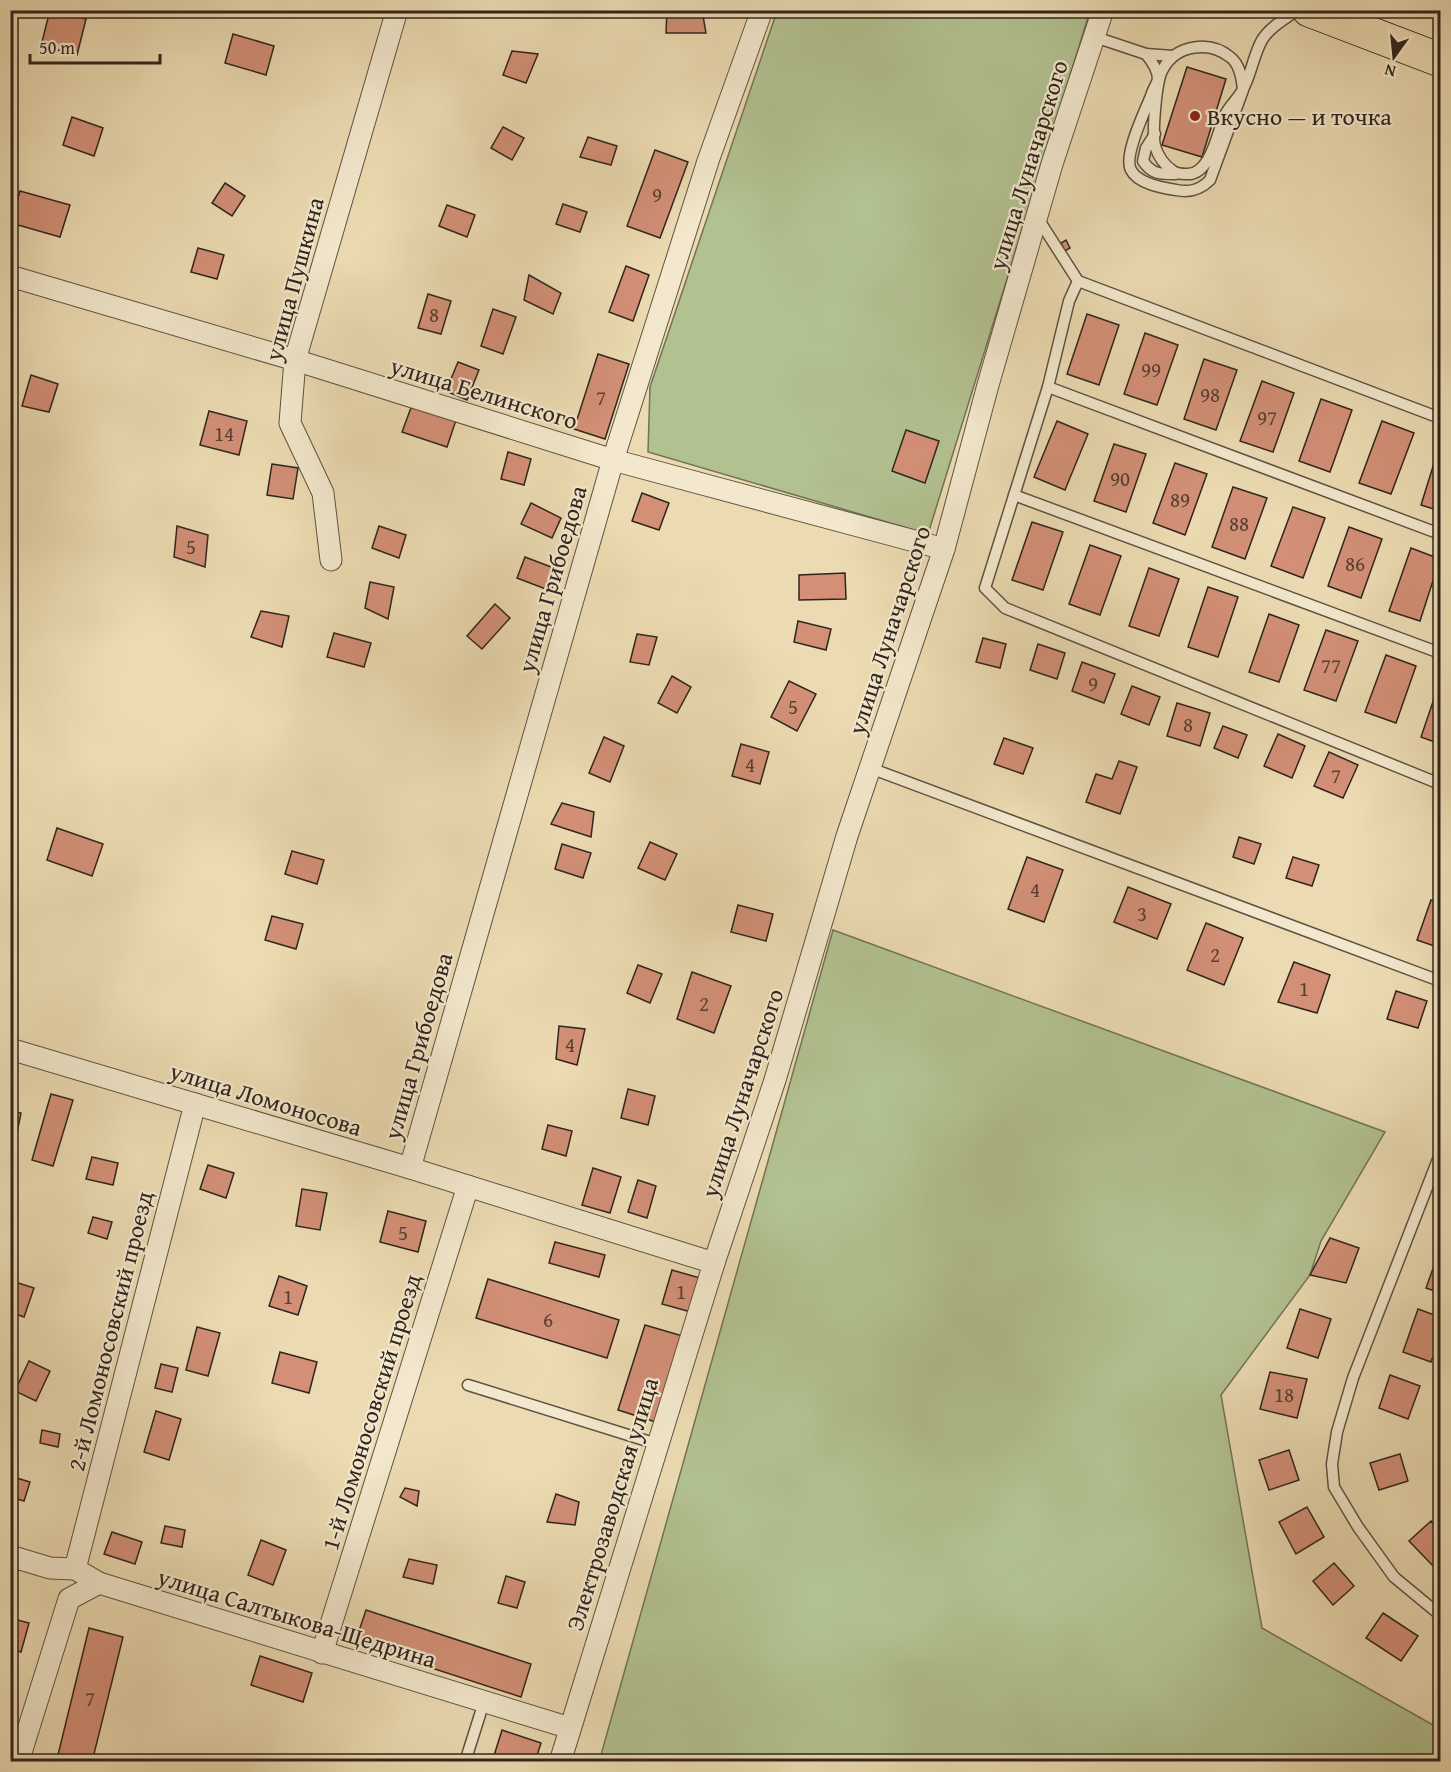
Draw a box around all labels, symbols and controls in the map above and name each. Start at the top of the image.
scale bar [30,27,160,65]
north arrow [1364,27,1424,87]
text: 50 m [39,34,75,61]
street label: улица Луначарского [979,56,1077,275]
text: N [1382,58,1398,84]
place label: Вкусно — и точка [1207,99,1392,134]
marker: Вкусно — и точка [1188,109,1202,123]
house number: 9 [652,179,662,210]
street label: улица Пушкина [255,193,333,366]
house number: 8 [429,299,439,330]
street label: улица Белинского [385,348,582,438]
house number: 99 [1141,354,1161,385]
house number: 98 [1200,379,1220,410]
house number: 7 [596,382,606,413]
house number: 97 [1257,402,1277,433]
house number: 14 [214,418,234,449]
house number: 90 [1110,463,1130,494]
street label: улица Грибоедова [508,481,596,678]
house number: 89 [1170,484,1190,515]
house number: 88 [1229,508,1249,539]
street label: улица Луначарского [838,521,939,740]
house number: 5 [186,531,196,562]
house number: 86 [1345,548,1365,579]
house number: 77 [1321,650,1341,681]
house number: 9 [1088,668,1098,699]
house number: 5 [788,691,798,722]
house number: 8 [1183,709,1193,740]
house number: 4 [745,749,755,780]
house number: 7 [1331,760,1341,791]
house number: 4 [1030,874,1040,905]
house number: 3 [1137,898,1147,929]
house number: 2 [1210,939,1220,970]
street label: улица Грибоедова [374,948,462,1145]
house number: 1 [1299,973,1309,1004]
street label: улица Луначарского [691,984,792,1203]
house number: 2 [699,988,709,1019]
house number: 4 [565,1029,575,1060]
street label: улица Ломоносова [165,1053,367,1145]
street label: 2-й Ломоносовский проезд [58,1187,162,1475]
house number: 5 [398,1217,408,1248]
street label: 1-й Ломоносовский проезд [312,1269,430,1555]
house number: 1 [676,1276,686,1307]
house number: 1 [283,1281,293,1312]
house number: 6 [543,1304,553,1335]
street label: Электрозаводская улица [557,1372,667,1635]
house number: 18 [1274,1379,1294,1410]
street label: улица Салтыкова-Щедрина [153,1559,441,1677]
house number: 7 [85,1683,95,1714]

